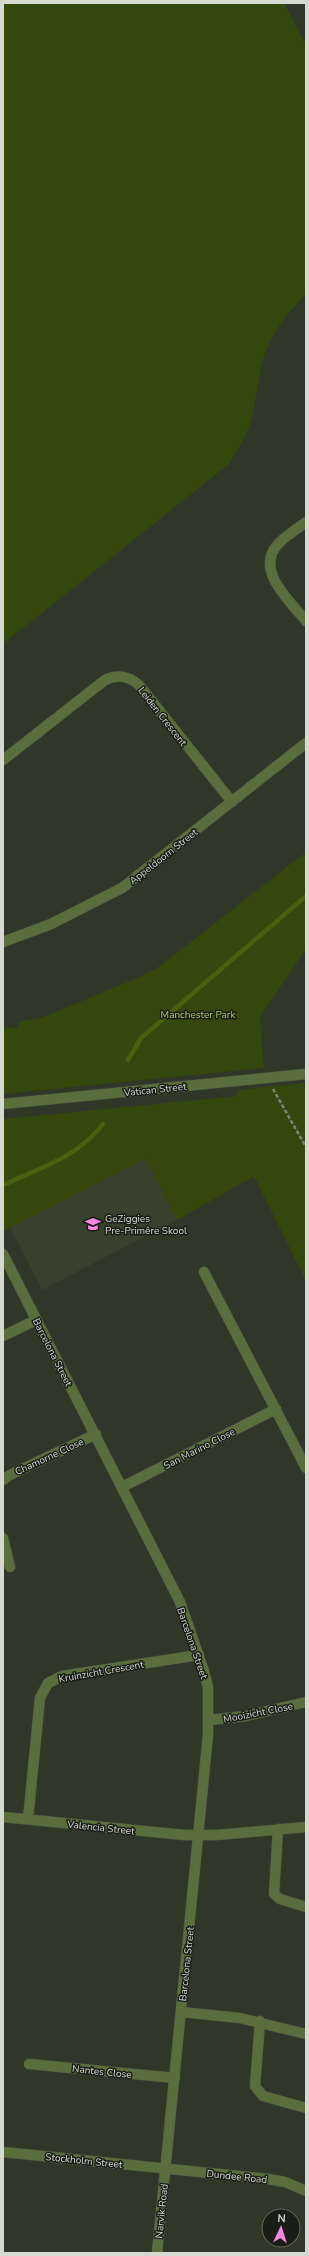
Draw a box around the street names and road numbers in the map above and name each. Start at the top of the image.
street label: Leiden Crescent [135,684,190,750]
street label: Appeldoorn Street [127,825,201,888]
street label: Vatican Street [122,1080,188,1100]
street label: Barcelona Street [29,1316,76,1389]
street label: San Marino Close [161,1425,238,1473]
street label: Chamorne Close [13,1435,86,1479]
street label: Barcelona Street [173,1606,211,1681]
street label: Kruinzicht Crescent [58,1658,145,1686]
street label: Mooizicht Close [222,1699,294,1727]
street label: Valencia Street [66,1817,136,1839]
street label: Barcelona Street [176,1926,198,2002]
street label: Nantes Close [71,2062,132,2082]
street label: Stockholm Street [45,2150,124,2172]
street label: Dundee Road [206,2167,268,2187]
street label: Narvik Road [152,2183,172,2239]

